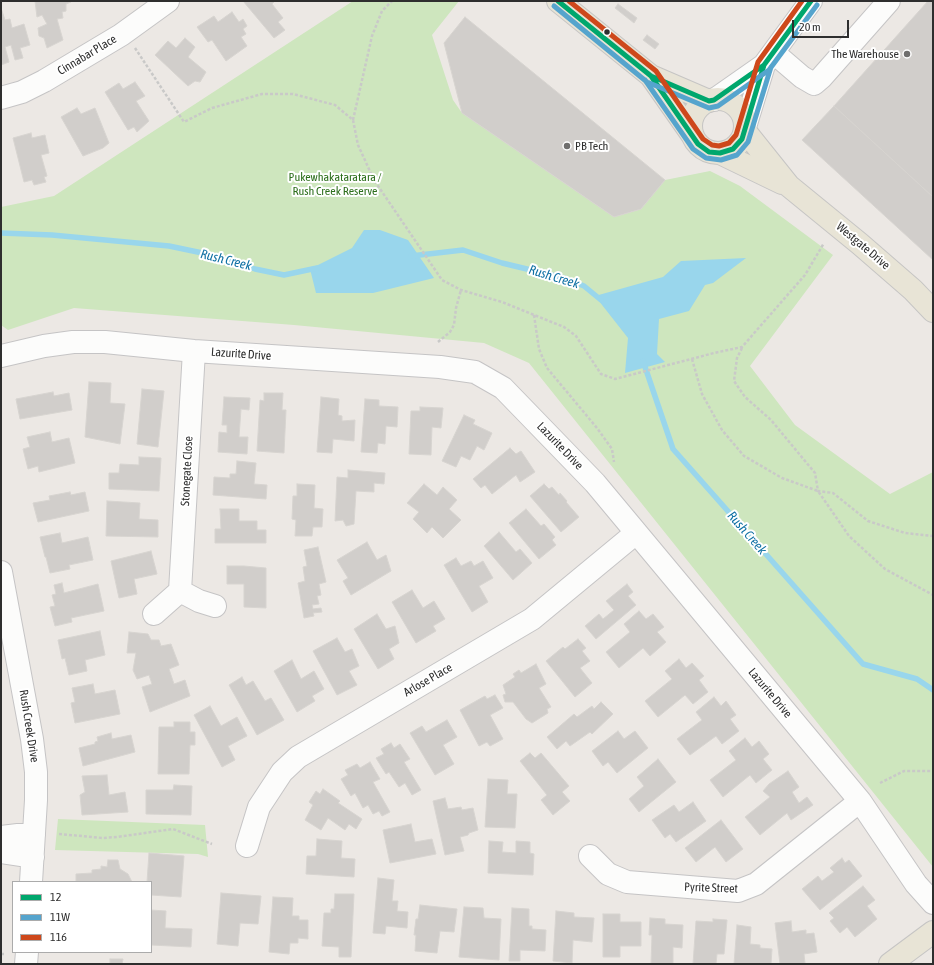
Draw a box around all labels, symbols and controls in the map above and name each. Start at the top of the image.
scale bar [794,12,851,38]
text: 20 m [799,20,821,34]
unlabelled marker [602,27,612,37]
street label: Cinnabar Place [55,32,119,78]
place label: The Warehouse [831,47,899,61]
marker: The Warehouse [902,49,912,59]
place label: PB Tech [575,139,608,153]
marker: PB Tech [562,141,572,151]
park label: Pukewhakataratara / Rush Creek Reserve [289,170,381,198]
street label: Westgate Drive [833,219,893,273]
water label: Rush Creek [199,246,253,274]
water label: Rush Creek [527,262,581,292]
street label: Lazurite Drive [210,345,272,363]
street label: Lazurite Drive [534,419,586,473]
street label: Stonegate Close [178,436,196,506]
water label: Rush Creek [724,508,770,558]
street label: Arlose Place [401,660,455,700]
street label: Lazurite Drive [745,665,795,721]
street label: Rush Creek Drive [16,689,42,763]
street label: Pyrite Street [684,880,738,896]
legend [12,881,152,953]
text: 12 [50,890,61,904]
text: 11W [50,910,70,924]
text: 116 [50,930,67,944]

